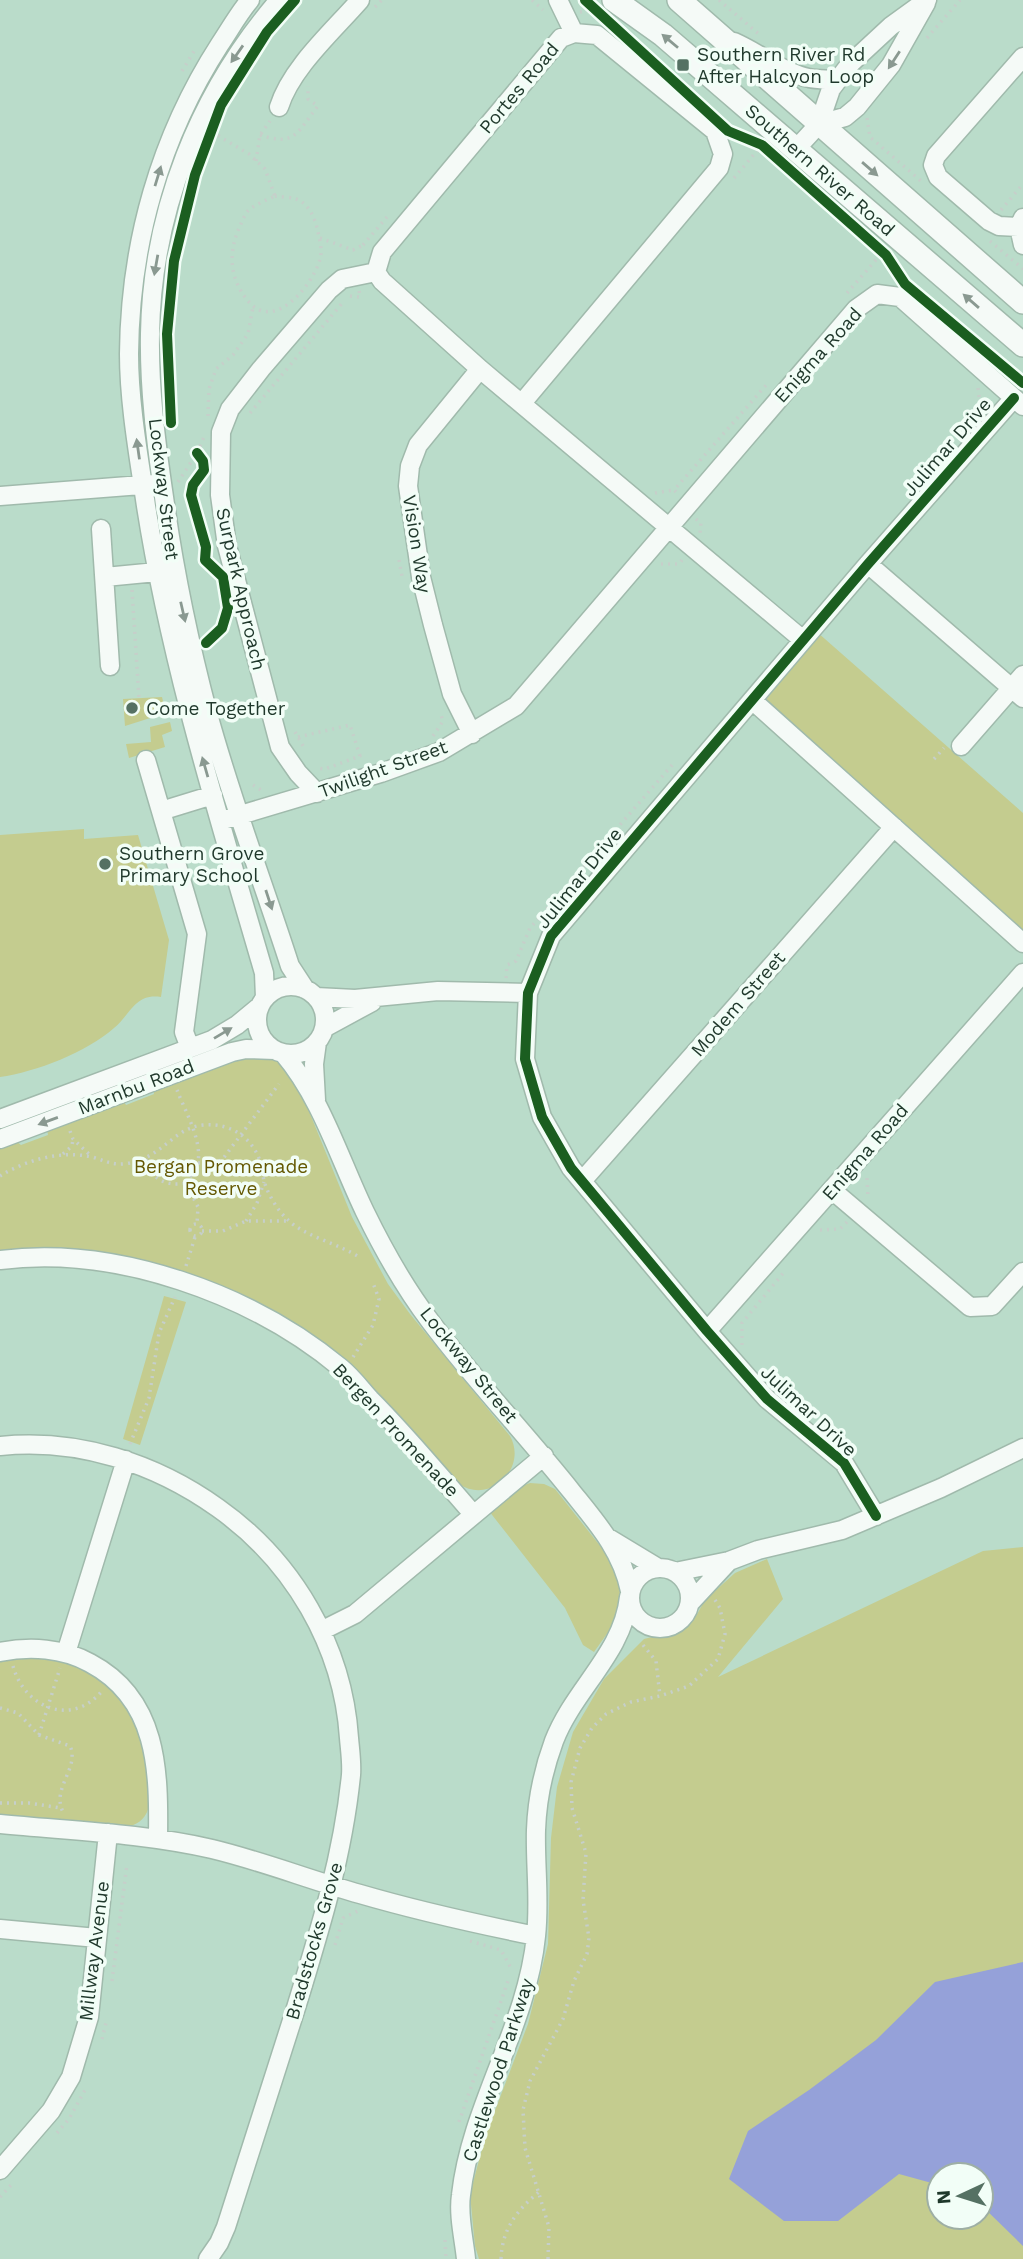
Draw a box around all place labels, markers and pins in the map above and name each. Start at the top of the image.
place label: Southern River Rd After Halcyon Loop [697,43,874,88]
marker: Southern River Rd After Halcyon Loop [675,57,691,73]
place label: Come Together [146,697,286,720]
marker: Come Together [124,700,140,716]
place label: Southern Grove Primary School [119,842,264,887]
marker: Southern Grove Primary School [97,856,113,872]

